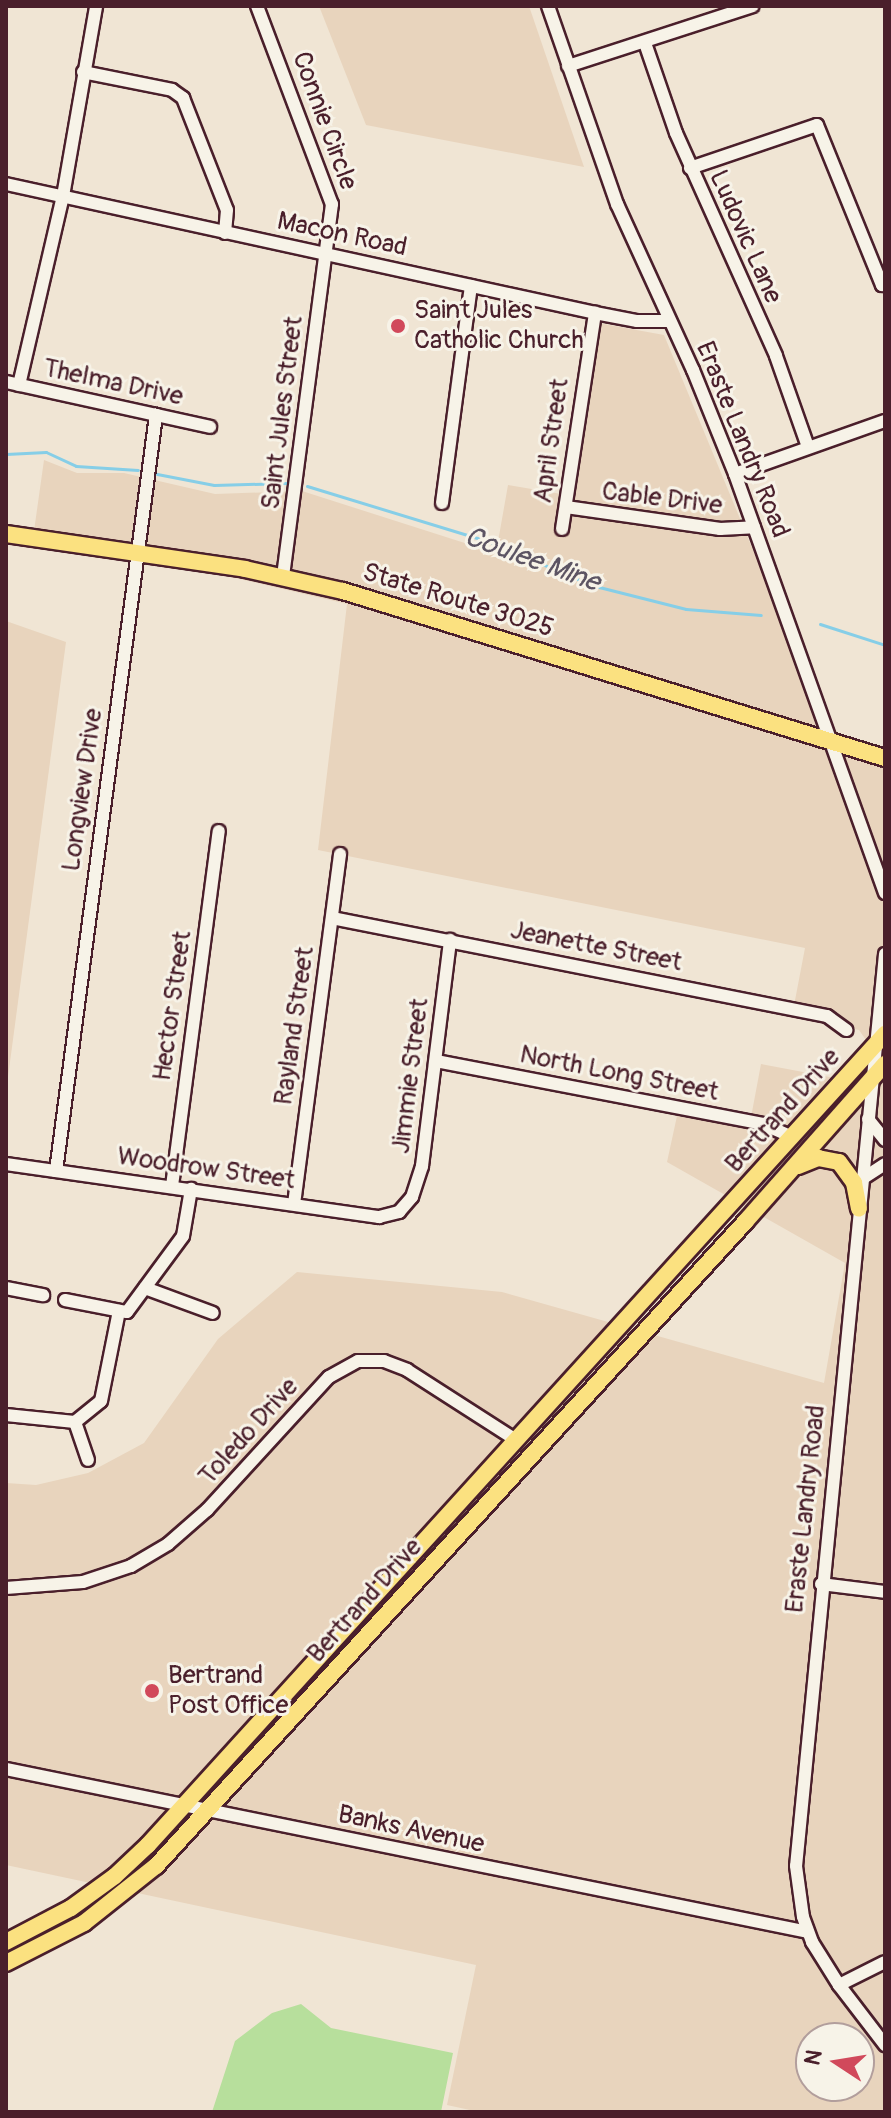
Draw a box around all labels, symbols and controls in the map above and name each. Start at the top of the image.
street label: Connie Circle [285,48,363,194]
street label: Ludovic Lane [702,166,788,308]
street label: Macon Road [274,206,410,264]
place label: Saint Jules Catholic Church [414,295,584,356]
street label: Saint Jules Street [256,315,310,511]
marker: Saint Jules Catholic Church [389,317,407,335]
street label: Eraste Landry Road [688,337,796,543]
street label: Thelma Drive [40,353,186,413]
street label: April Street [528,377,576,505]
street label: Cable Drive [600,476,724,522]
water label: Coulee Mine [460,520,604,600]
street label: State Route 3025 [359,557,557,645]
street label: Longview Drive [56,707,110,873]
street label: Jeanette Street [508,915,684,979]
street label: Hector Street [147,929,199,1083]
street label: Rayland Street [268,945,322,1107]
street label: Jimmie Street [386,997,436,1155]
street label: North Long Street [517,1039,721,1109]
street label: Bertrand Drive [719,1042,847,1180]
street label: Woodrow Street [115,1141,297,1197]
street label: Toledo Drive [193,1372,305,1492]
street label: Eraste Landry Road [780,1404,832,1614]
street label: Bertrand Drive [301,1532,429,1670]
place label: Bertrand Post Office [168,1660,288,1722]
marker: Bertrand Post Office [143,1682,161,1700]
street label: Banks Avenue [335,1799,487,1861]
north arrow [795,2022,875,2102]
text: N [798,2047,829,2068]

